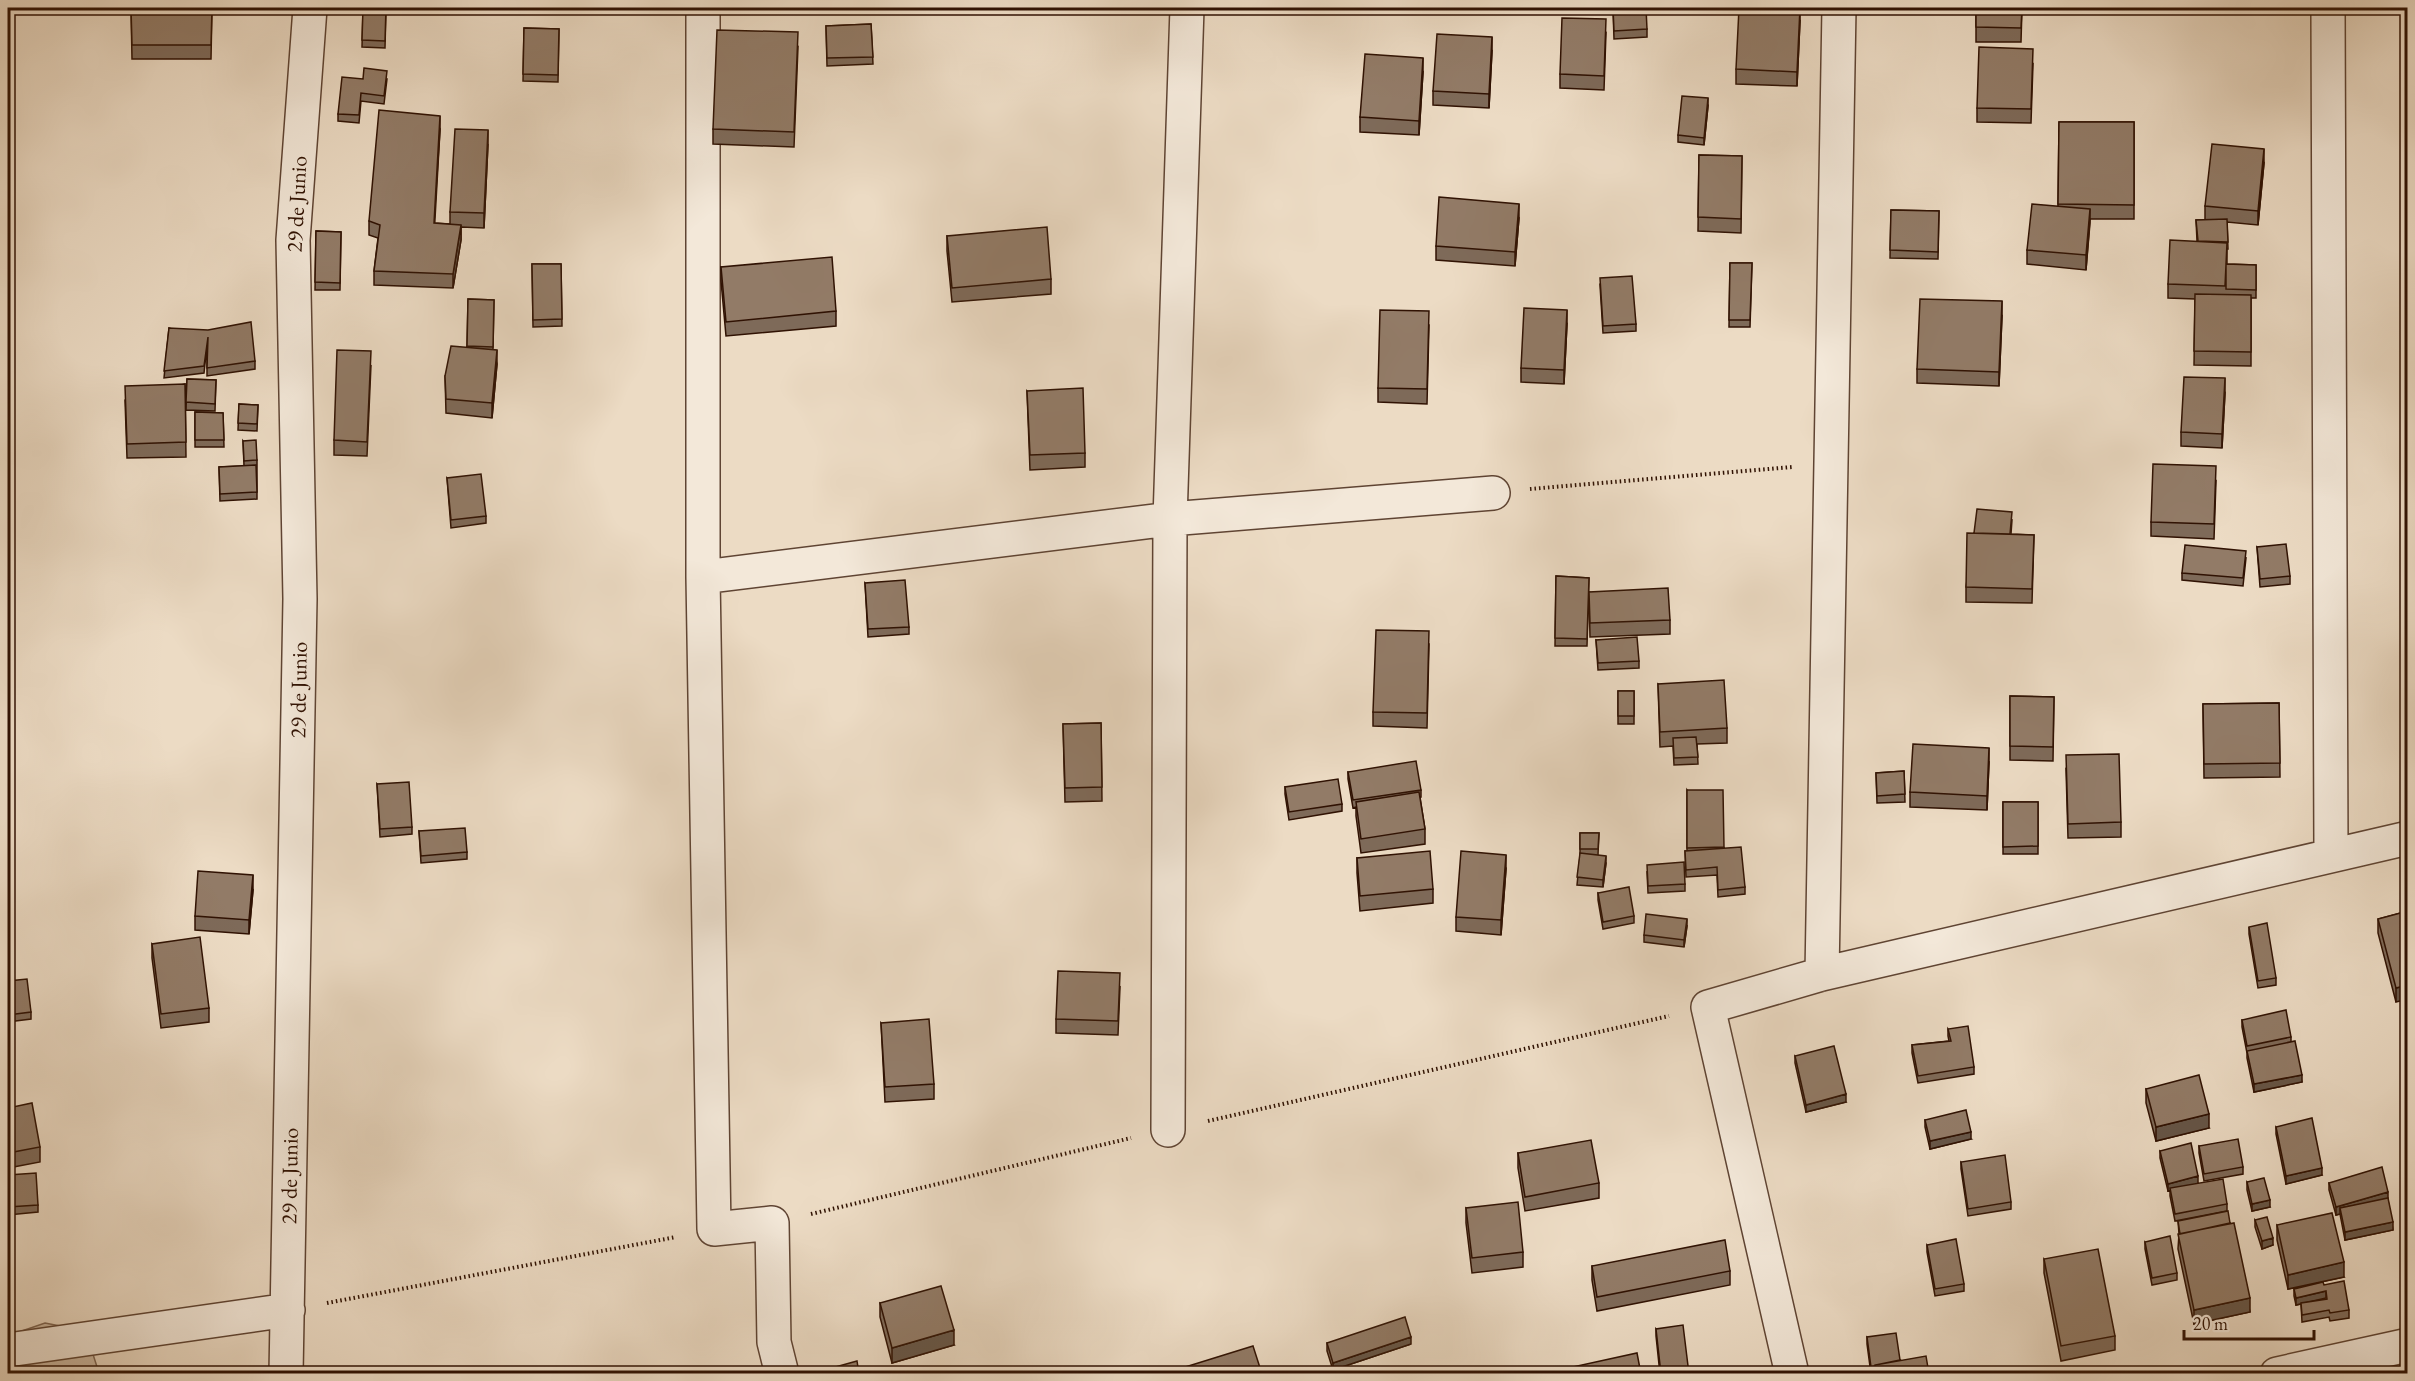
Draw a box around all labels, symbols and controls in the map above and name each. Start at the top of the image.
street label: 29 de Junio [279,155,314,253]
street label: 29 de Junio [283,641,314,739]
street label: 29 de Junio [274,1127,305,1225]
scale bar [2184,1303,2314,1341]
text: 20 m [2193,1312,2228,1335]

